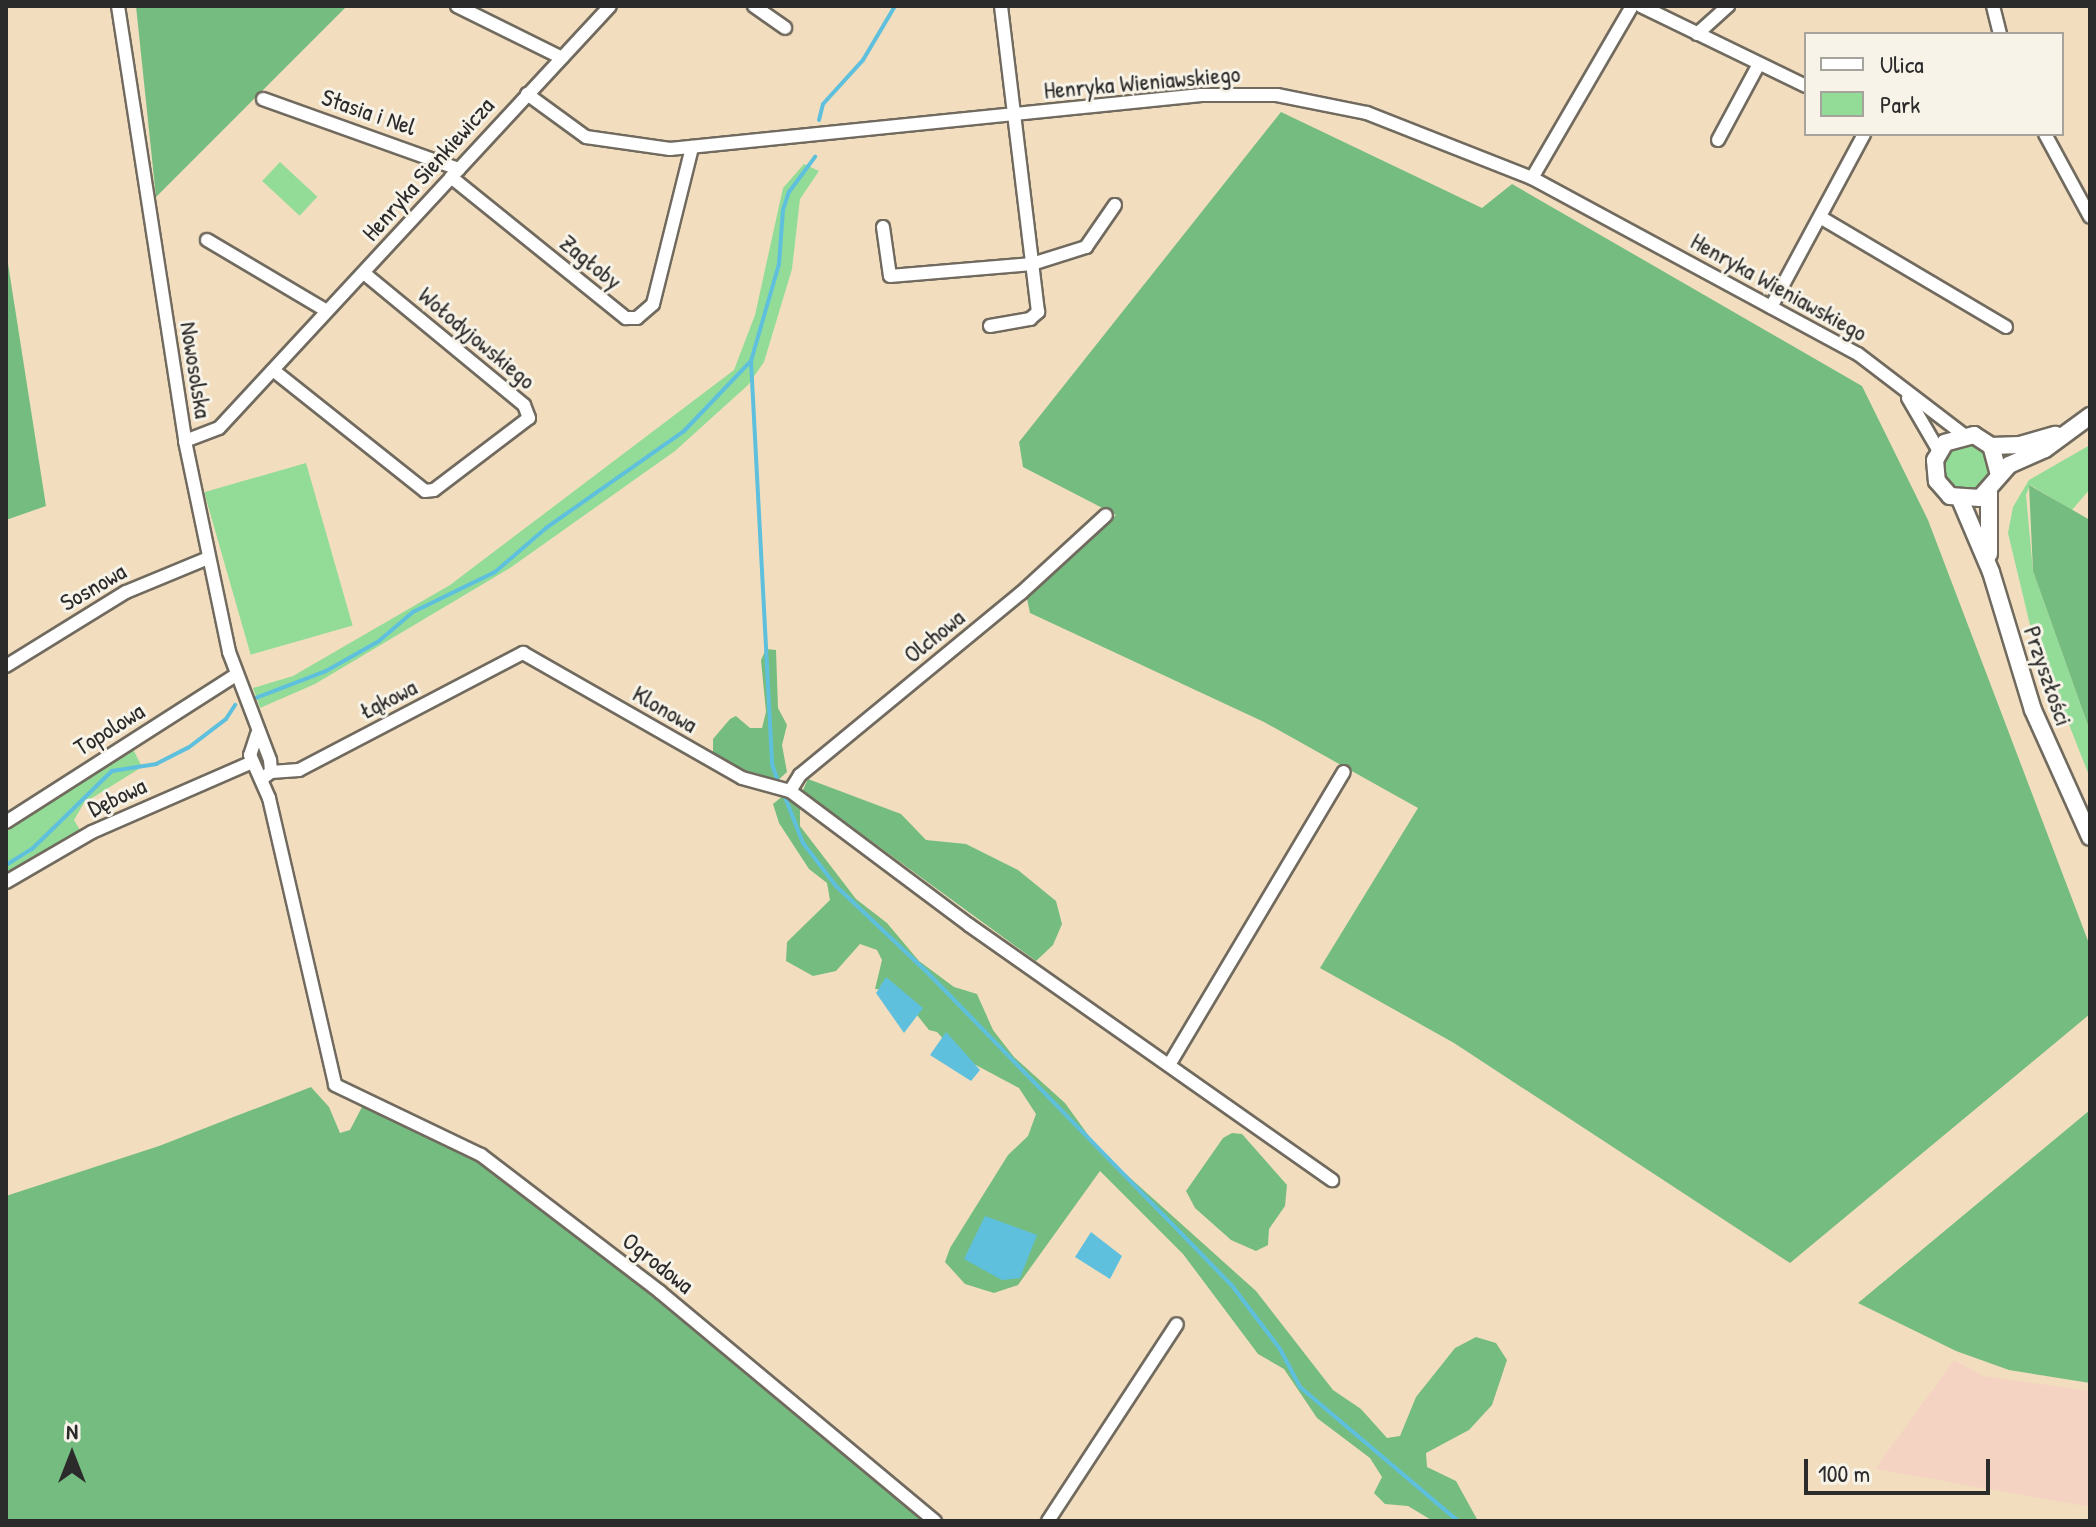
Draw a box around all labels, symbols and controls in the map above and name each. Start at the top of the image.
legend [1804,32,2064,136]
text: Ulica [1880,48,1924,80]
street label: Henryka Wieniawskiego [1043,59,1241,105]
street label: Stasia i Nel [318,82,420,142]
text: Park [1880,88,1920,120]
street label: Henryka Sienkiewicza [356,91,500,247]
street label: Henryka Wieniawskiego [1686,227,1872,347]
street label: Zagłoby [554,228,628,296]
street label: Wołodyjowskiego [413,281,541,395]
street label: Nowosolska [174,320,218,420]
street label: Sosnowa [55,557,131,617]
street label: Olchowa [898,603,970,669]
street label: Przyszłości [2018,622,2078,730]
street label: Łąkowa [355,672,421,726]
street label: Klonowa [628,679,702,739]
street label: Topolowa [69,696,149,762]
street label: Dębowa [83,771,151,823]
street label: Ogrodowa [617,1226,699,1300]
north arrow [32,1415,112,1495]
text: N [66,1416,78,1446]
scale bar [1808,1443,1994,1493]
text: 100 m [1818,1457,1870,1489]

